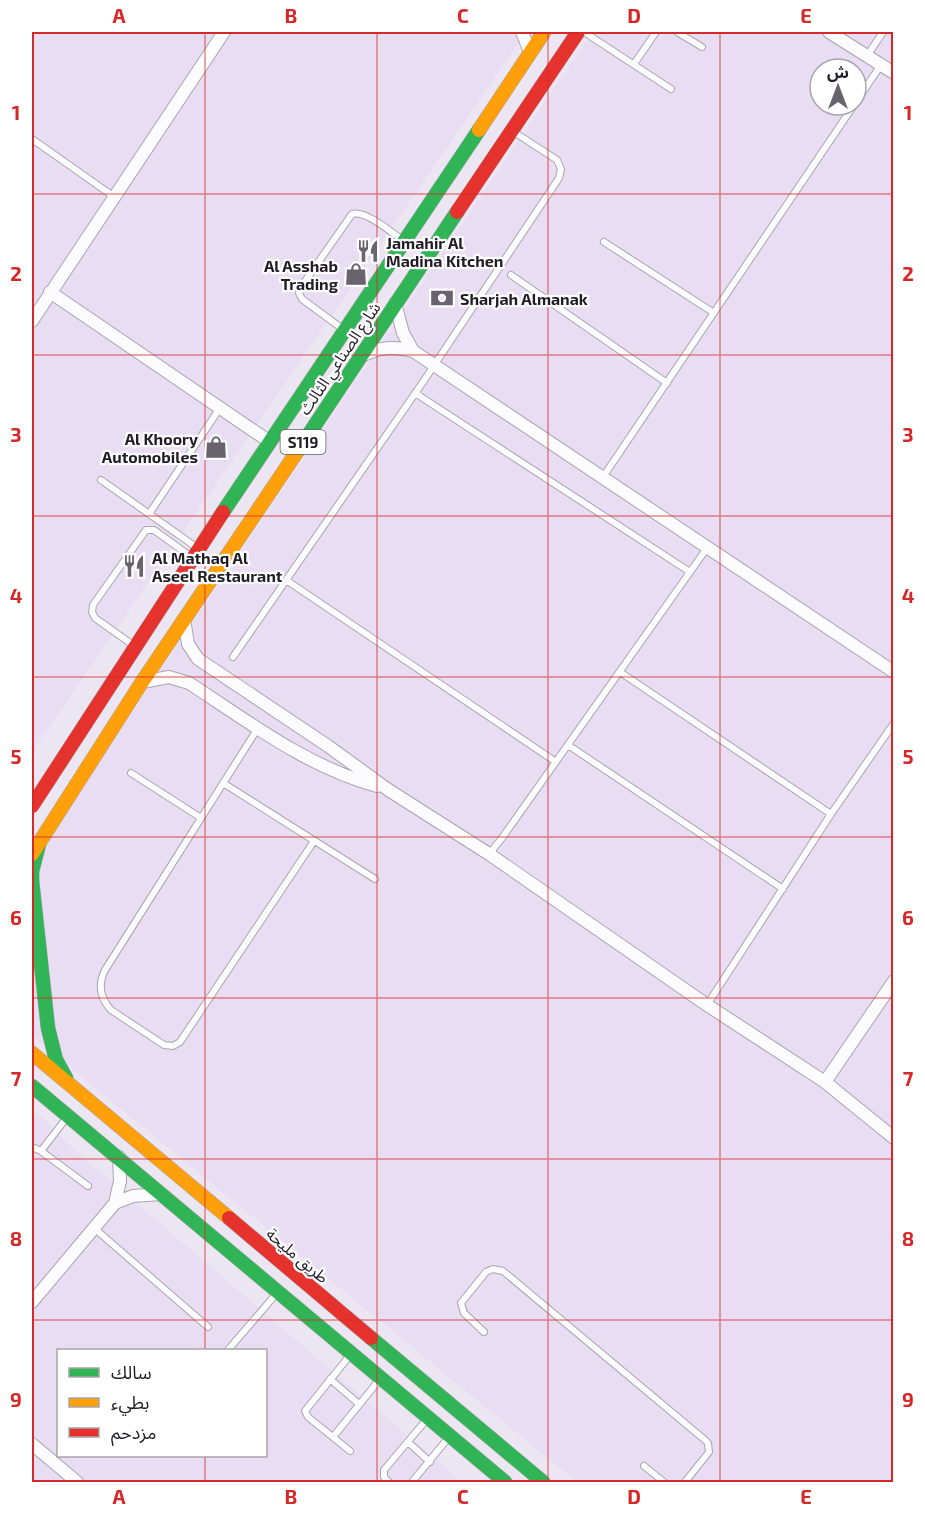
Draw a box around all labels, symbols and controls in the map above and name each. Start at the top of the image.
text: A [112,3,126,27]
text: B [285,3,297,27]
text: C [457,3,469,27]
text: D [627,3,641,27]
text: E [800,3,812,27]
north arrow [808,57,868,117]
text: ش [827,62,849,82]
text: 1 [12,100,20,124]
text: 1 [904,100,912,124]
place label: Jamahir Al Madina Kitchen [386,233,503,270]
restaurant icon: Jamahir Al Madina Kitchen [355,238,381,264]
place label: Al Asshab Trading [264,256,339,293]
text: 2 [10,261,22,285]
shop icon: Al Asshab Trading [343,261,369,287]
text: 2 [902,261,914,285]
bank icon: Sharjah Almanak [429,285,455,311]
place label: Sharjah Almanak [460,289,588,308]
street label: شارع الصناعي الثالث [294,298,387,420]
text: 3 [10,422,22,446]
text: 3 [902,422,914,446]
place label: Al Khoory Automobiles [102,429,198,466]
road number: S119 [280,430,326,454]
shop icon: Al Khoory Automobiles [203,434,229,460]
place label: Al Mathaq Al Aseel Restaurant [152,548,283,585]
restaurant icon: Al Mathaq Al Aseel Restaurant [121,553,147,579]
text: 4 [10,583,23,607]
text: 4 [902,583,915,607]
text: 5 [10,744,22,768]
text: 5 [902,744,914,768]
text: 6 [10,905,22,929]
text: 6 [902,905,914,929]
text: 7 [11,1066,22,1090]
text: 7 [903,1066,914,1090]
street label: طريق مليحة [262,1224,333,1288]
text: 8 [10,1226,22,1250]
text: 8 [902,1226,914,1250]
legend [57,1349,267,1457]
text: سالك [111,1361,152,1383]
text: 9 [10,1387,22,1411]
text: 9 [902,1387,914,1411]
text: بطيء [111,1391,149,1416]
text: مزدحم [111,1421,156,1446]
text: A [112,1484,126,1508]
text: B [285,1484,297,1508]
text: C [457,1484,469,1508]
text: D [627,1484,641,1508]
text: E [800,1484,812,1508]

